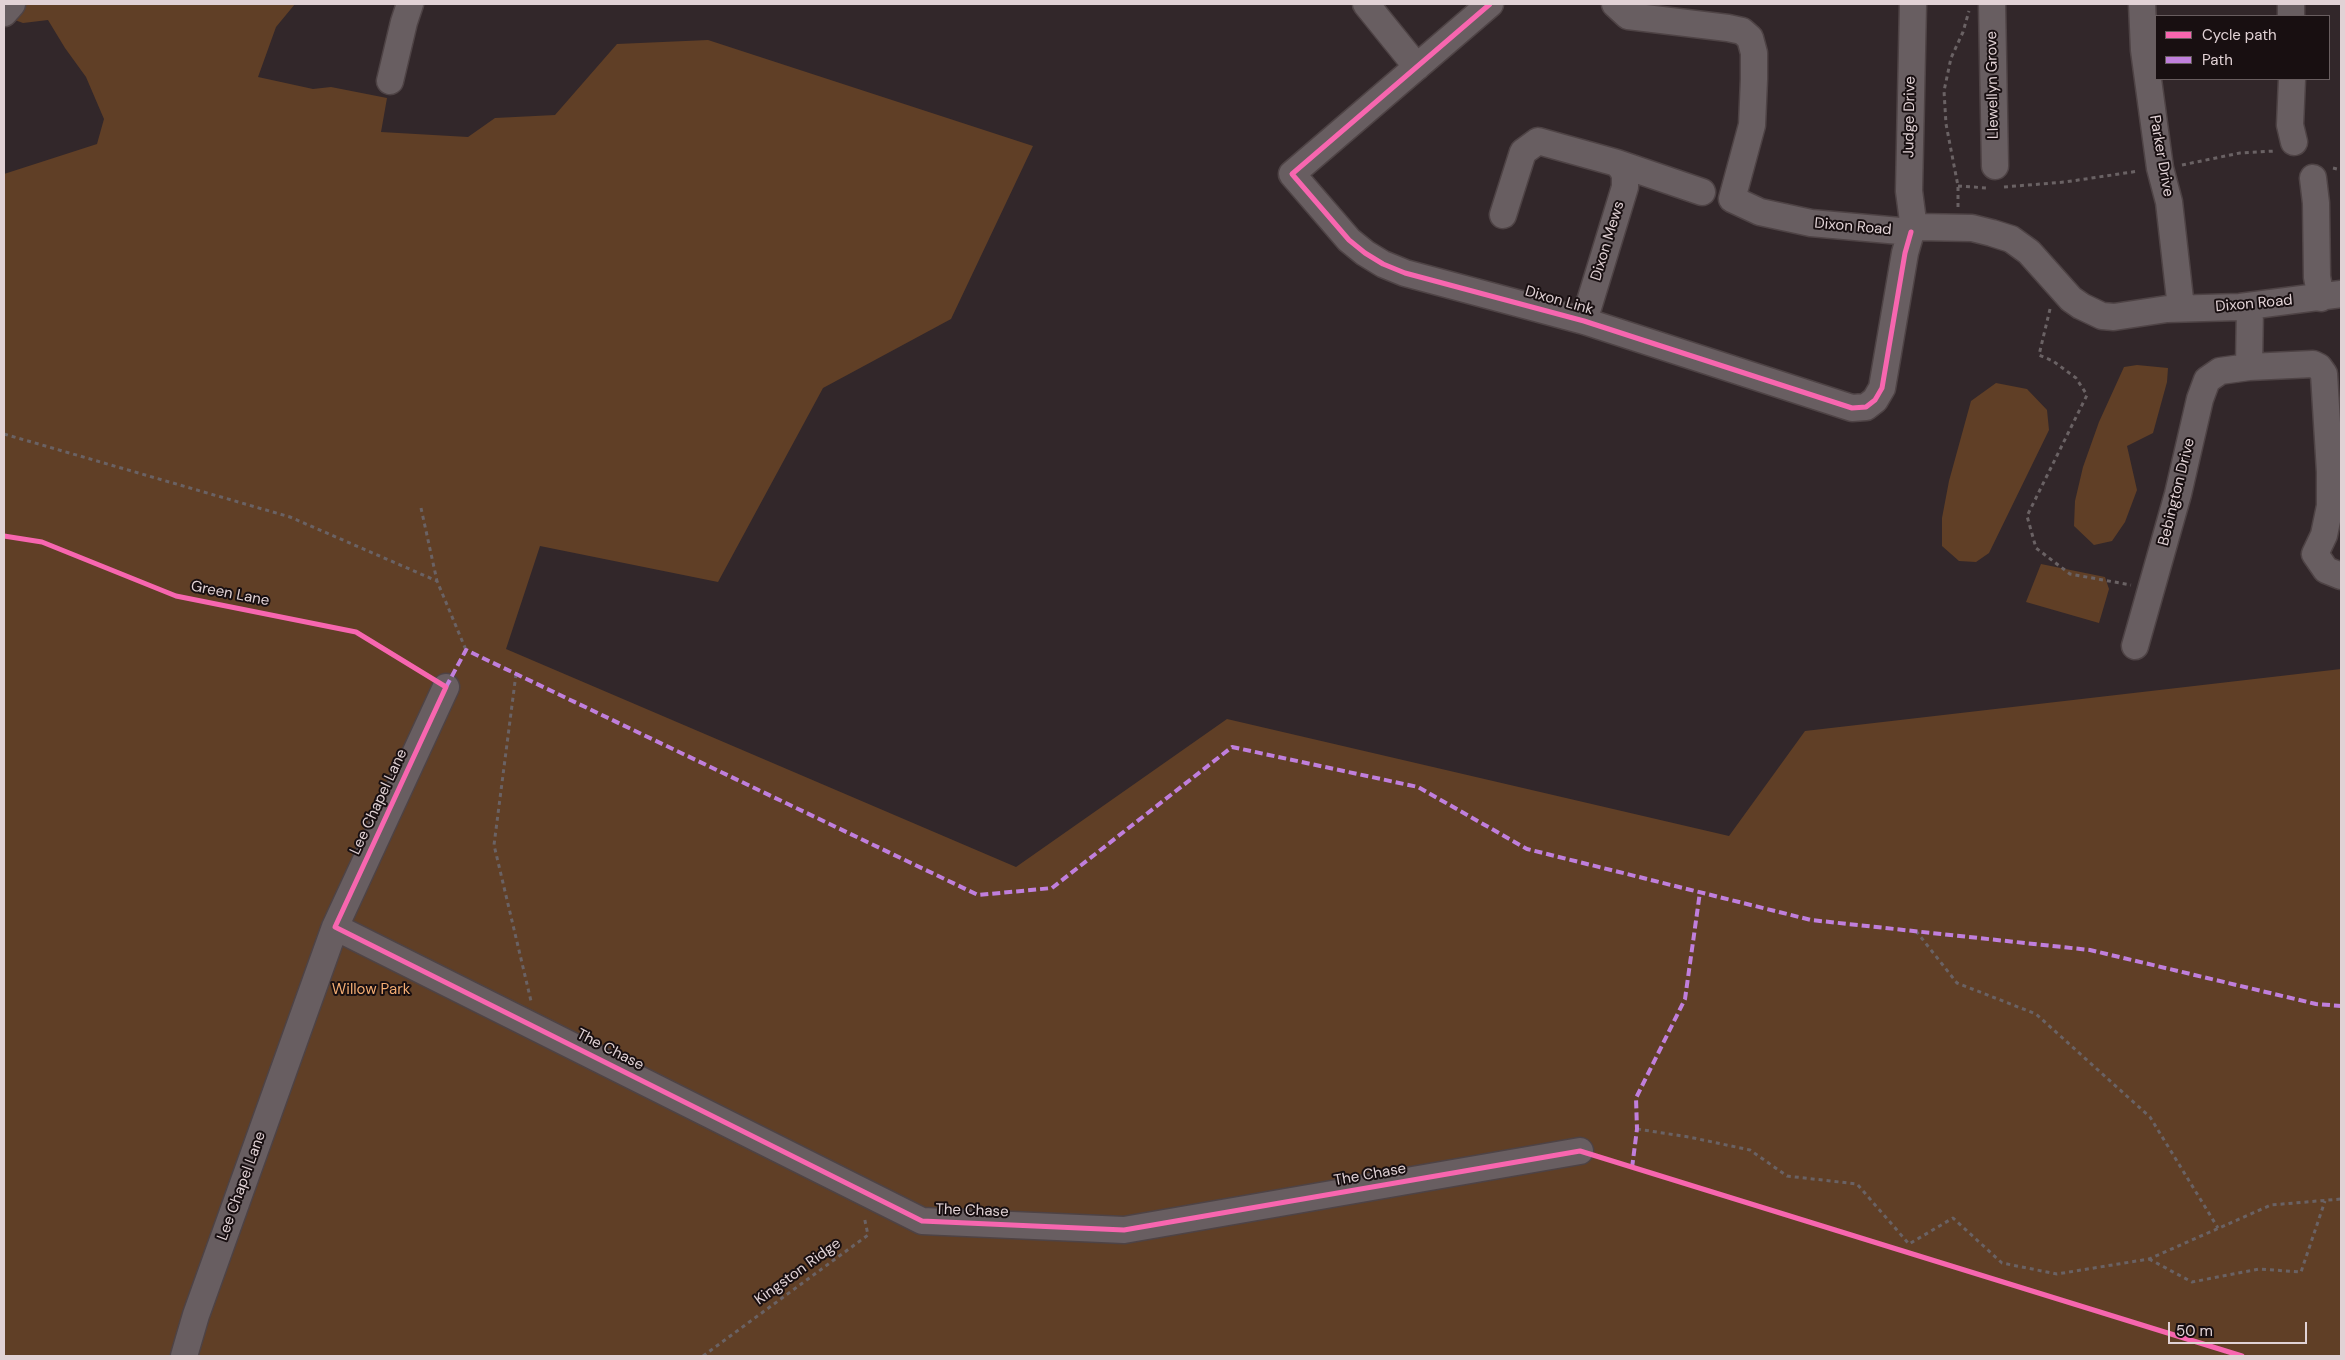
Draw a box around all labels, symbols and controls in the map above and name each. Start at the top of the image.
legend [2155,15,2330,80]
text: Cycle path [2202,25,2277,45]
street label: Llewellyn Grove [1983,31,2003,139]
text: Path [2202,50,2233,70]
street label: Judge Drive [1900,76,1920,158]
street label: Parker Drive [2145,114,2177,198]
street label: Dixon Mews [1587,199,1629,283]
street label: Dixon Road [1814,215,1892,239]
street label: Dixon Link [1523,283,1595,319]
street label: Dixon Road [2215,292,2293,316]
street label: Bebington Drive [2155,436,2199,548]
street label: Green Lane [189,578,271,610]
street label: Lee Chapel Lane [347,746,411,858]
park label: Willow Park [332,981,410,999]
street label: The Chase [573,1025,647,1075]
street label: Lee Chapel Lane [214,1129,270,1243]
street label: The Chase [1332,1160,1408,1190]
street label: The Chase [935,1201,1009,1221]
street label: Kingston Ridge [751,1235,845,1309]
scale bar [2170,1312,2309,1344]
text: 50 m [2176,1321,2213,1341]

